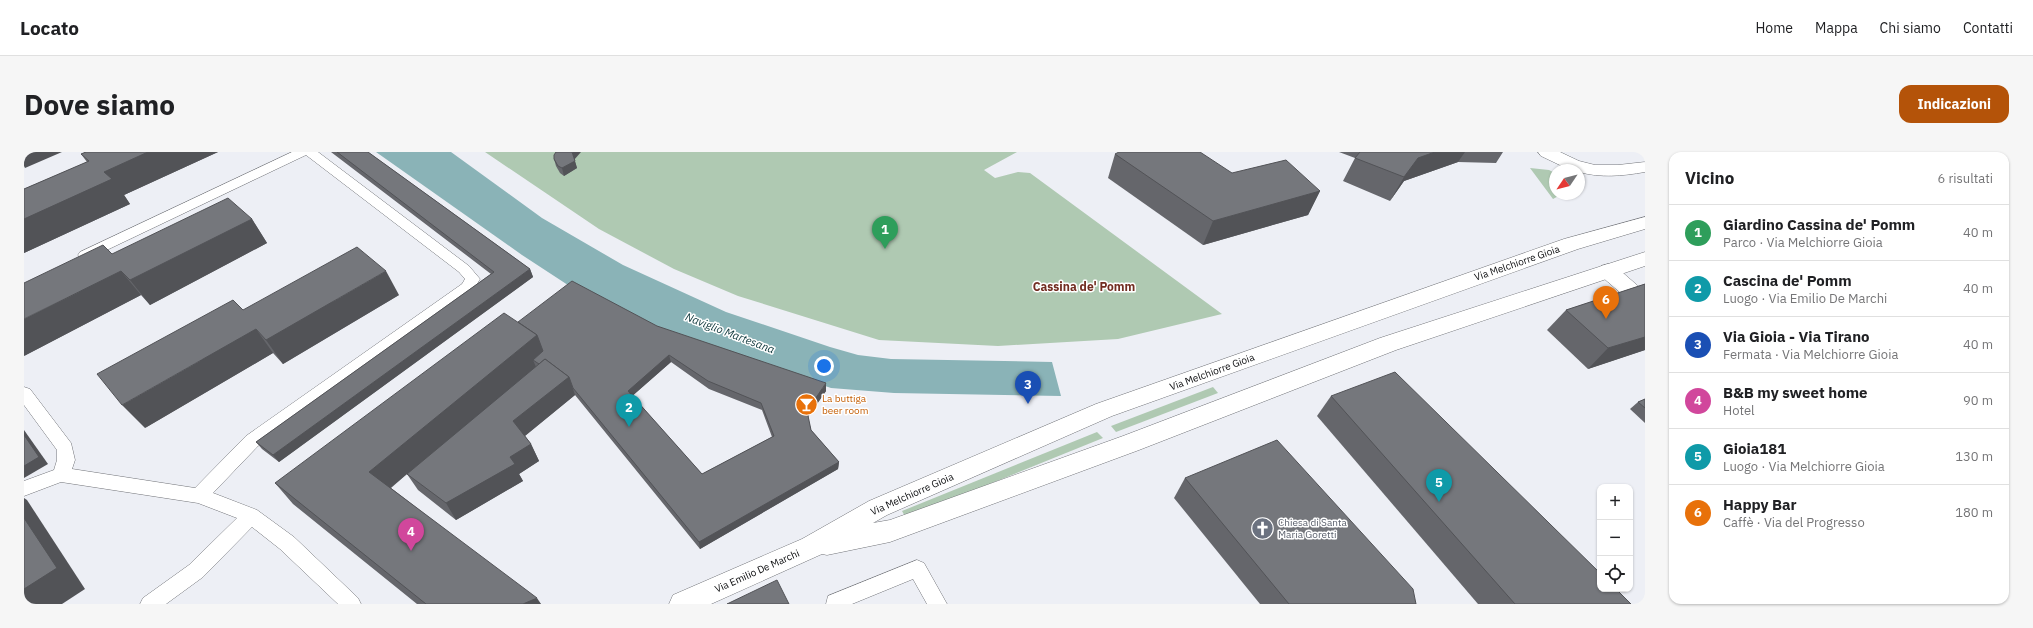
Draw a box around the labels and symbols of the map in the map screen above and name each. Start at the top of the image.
north arrow [1549,164,1585,200]
pin: 1 [872,216,898,249]
street label: Via Melchiorre Gioia [1473,242,1562,284]
district label: Cassina de' Pomm [1033,279,1135,294]
pin: 6 [1593,286,1619,319]
water label: Naviglio Martesana [683,310,777,356]
street label: Via Melchiorre Gioia [1168,350,1257,393]
your location [814,356,834,376]
pin: 3 [1015,371,1041,404]
bar icon: La buttiga beer room [793,391,819,417]
place label: La buttiga beer room [822,392,868,417]
pin: 2 [616,394,642,427]
pin: 5 [1426,469,1452,502]
street label: Via Melchiorre Gioia [868,470,956,518]
church icon: Chiesa di Santa Maria Goretti [1249,515,1275,541]
place label: Chiesa di Santa Maria Goretti [1278,516,1347,541]
pin: 4 [398,518,424,551]
street label: Via Emilio De Marchi [713,546,801,596]

